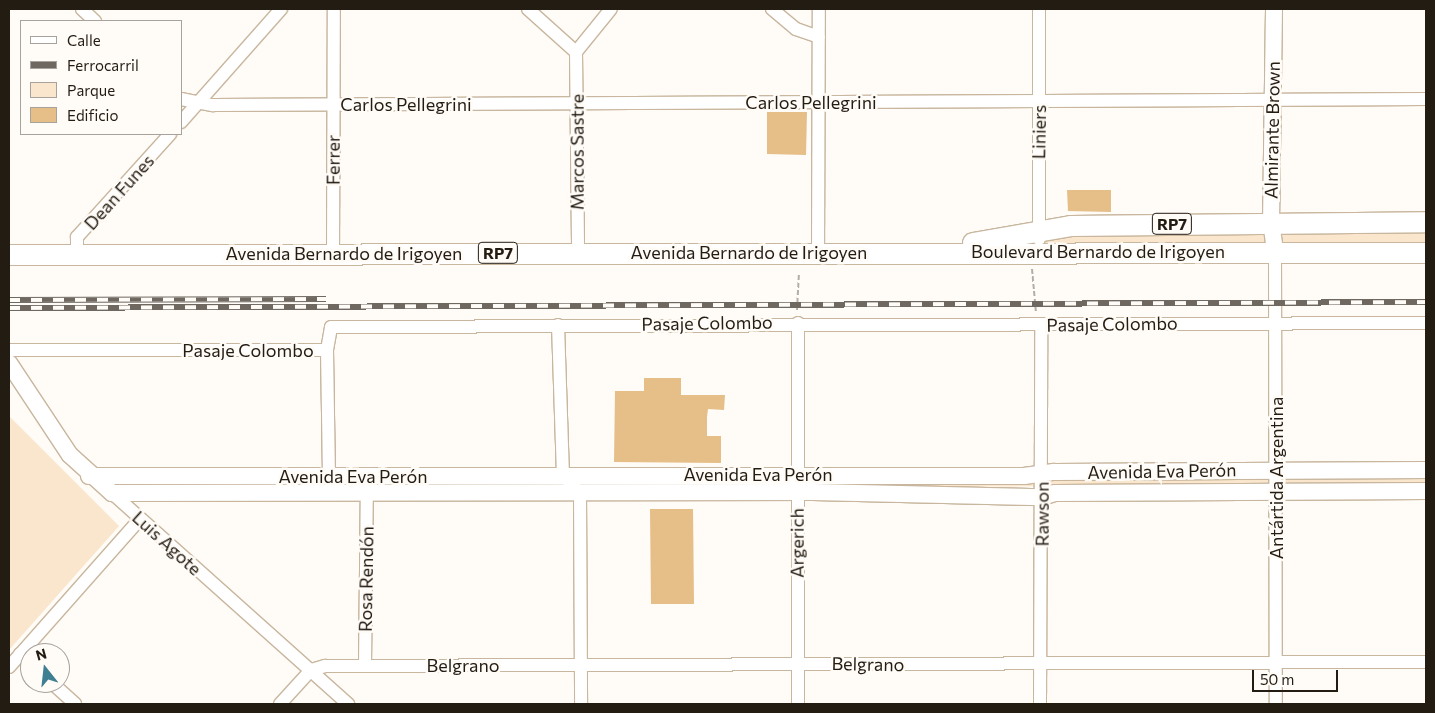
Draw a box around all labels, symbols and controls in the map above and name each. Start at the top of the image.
legend [20,20,182,135]
text: Calle [67,31,101,49]
text: Ferrocarril [67,56,139,74]
street label: Almirante Brown [1260,61,1284,199]
text: Parque [67,81,115,99]
street label: Carlos Pellegrini [745,91,877,113]
street label: Carlos Pellegrini [340,93,472,115]
street label: Marcos Sastre [566,94,588,210]
street label: Liniers [1028,105,1050,159]
text: Edificio [67,106,118,124]
street label: Ferrer [322,135,344,185]
street label: Dean Funes [80,150,158,234]
road number: RP7 [1151,210,1193,238]
road number: RP7 [477,240,519,266]
street label: Boulevard Bernardo de Irigoyen [971,240,1225,262]
street label: Avenida Bernardo de Irigoyen [631,241,867,263]
street label: Avenida Bernardo de Irigoyen [226,242,462,264]
street label: Pasaje Colombo [641,311,773,335]
street label: Pasaje Colombo [1046,312,1178,336]
street label: Pasaje Colombo [182,339,314,361]
street label: Antártida Argentina [1265,397,1287,559]
street label: Avenida Eva Perón [1087,459,1237,483]
street label: Avenida Eva Perón [683,463,833,485]
street label: Avenida Eva Perón [278,465,428,487]
street label: Rawson [1031,482,1053,546]
street label: Luis Agote [128,506,206,580]
street label: Argerich [786,508,808,578]
street label: Rosa Rendón [354,526,378,632]
north arrow [20,643,70,693]
text: N [34,644,48,664]
street label: Belgrano [831,653,905,675]
street label: Belgrano [427,654,499,676]
scale bar [1255,660,1341,692]
text: 50 m [1260,670,1294,688]

